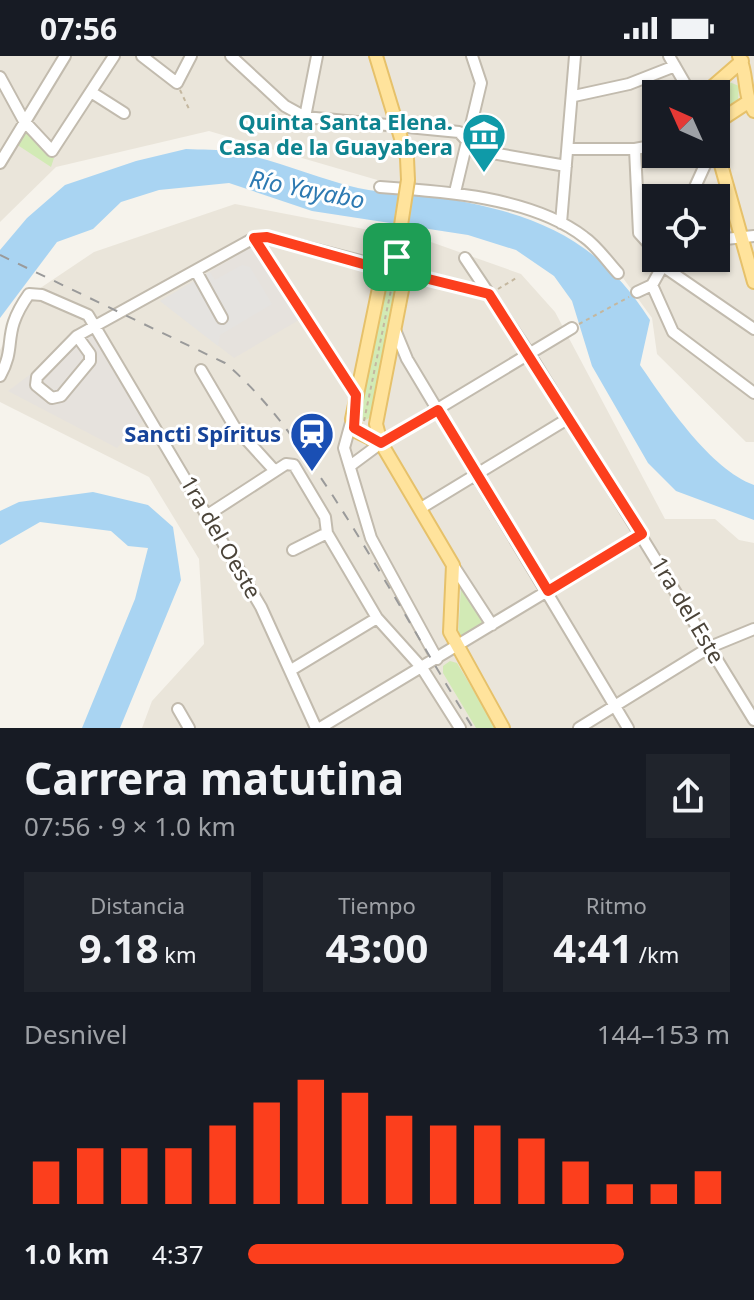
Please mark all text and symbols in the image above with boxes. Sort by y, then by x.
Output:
text: 07:56 [40,8,117,49]
north arrow [642,80,730,168]
map controls [642,80,730,272]
place label: Quinta Santa Elena. Casa de la Guayabera [219,106,453,161]
museum icon: Quinta Santa Elena. Casa de la Guayabera [460,111,508,174]
water label: Río Yayabo [247,161,368,216]
button: locate [642,184,730,272]
pin [363,223,431,291]
icon: arrive [375,235,419,279]
station icon: Sancti Spíritus [288,410,336,473]
place label: Sancti Spíritus [124,418,281,448]
street label: 1ra del Oeste [175,470,269,603]
street label: 1ra del Este [645,550,733,669]
text: Carrera matutina [24,748,404,808]
button: share [646,754,730,838]
text: 07:56 · 9 × 1.0 km [24,808,236,844]
text: Distancia [90,890,185,920]
text: Tiempo [338,890,416,920]
text: Ritmo [586,890,647,920]
text: 9.18 [79,920,159,975]
text: 43:00 [326,920,428,975]
text: 4:41 [553,920,633,975]
text: km [159,939,197,969]
text: /km [633,939,679,969]
text: Desnivel [24,1016,127,1052]
text: 144–153 m [597,1016,730,1052]
text: 1.0 km [24,1236,109,1272]
text: 4:37 [152,1236,204,1272]

